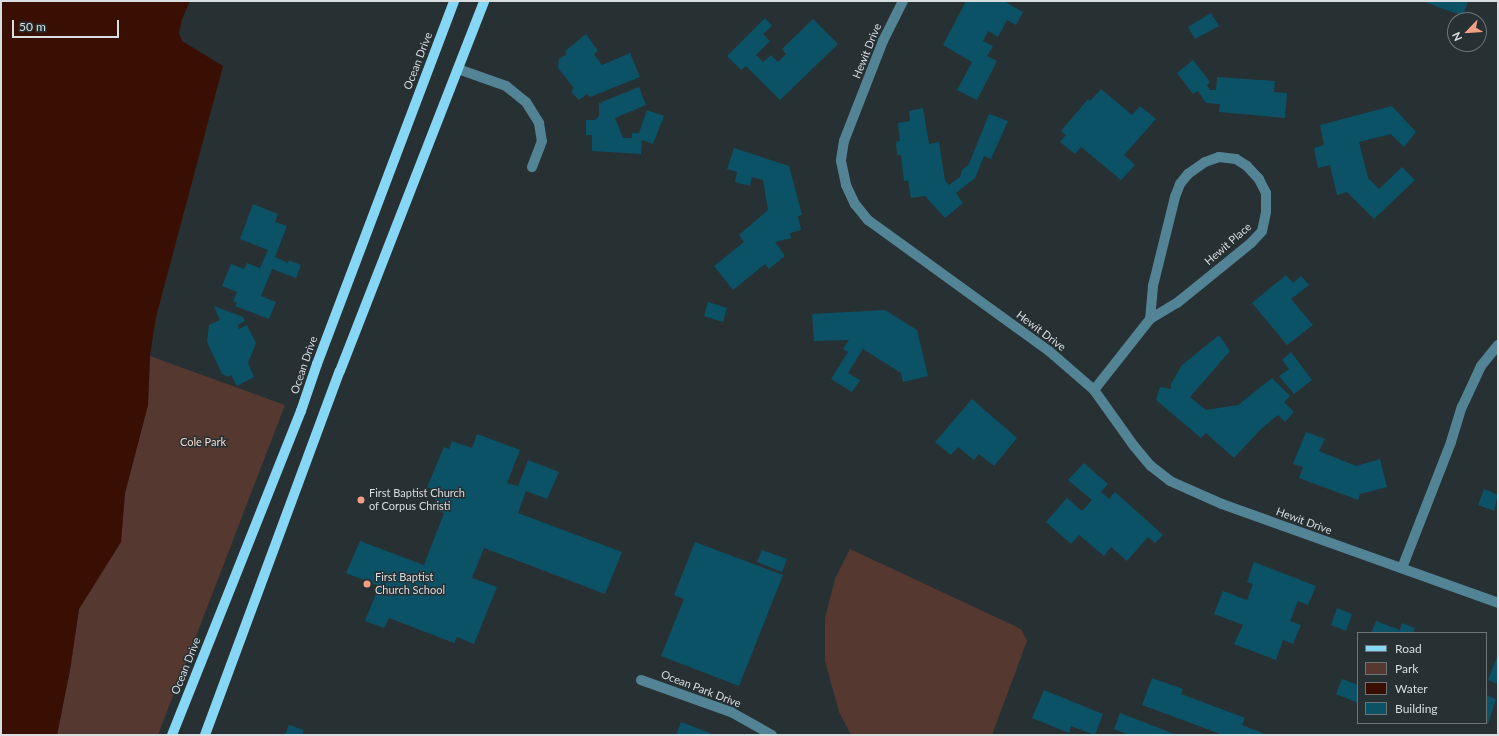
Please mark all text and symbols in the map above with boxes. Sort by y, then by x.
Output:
scale bar [14,12,121,38]
north arrow [1447,12,1487,52]
text: 50 m [19,19,46,34]
street label: Hewit Drive [850,22,884,80]
street label: Ocean Drive [401,30,435,92]
text: N [1449,30,1464,43]
street label: Hewit Place [1202,220,1254,268]
street label: Hewit Drive [1014,308,1068,354]
street label: Ocean Drive [288,334,320,396]
park label: Cole Park [180,435,226,449]
place label: First Baptist Church of Corpus Christi [369,487,465,513]
marker: First Baptist Church of Corpus Christi [356,495,366,505]
street label: Hewit Drive [1274,505,1334,537]
place label: First Baptist Church School [375,571,445,597]
marker: First Baptist Church School [362,579,372,589]
legend [1357,632,1487,724]
street label: Ocean Drive [169,636,203,696]
text: Road [1395,641,1422,656]
text: Park [1395,661,1418,676]
street label: Ocean Park Drive [659,668,743,710]
text: Water [1395,681,1428,696]
text: Building [1395,701,1438,716]

